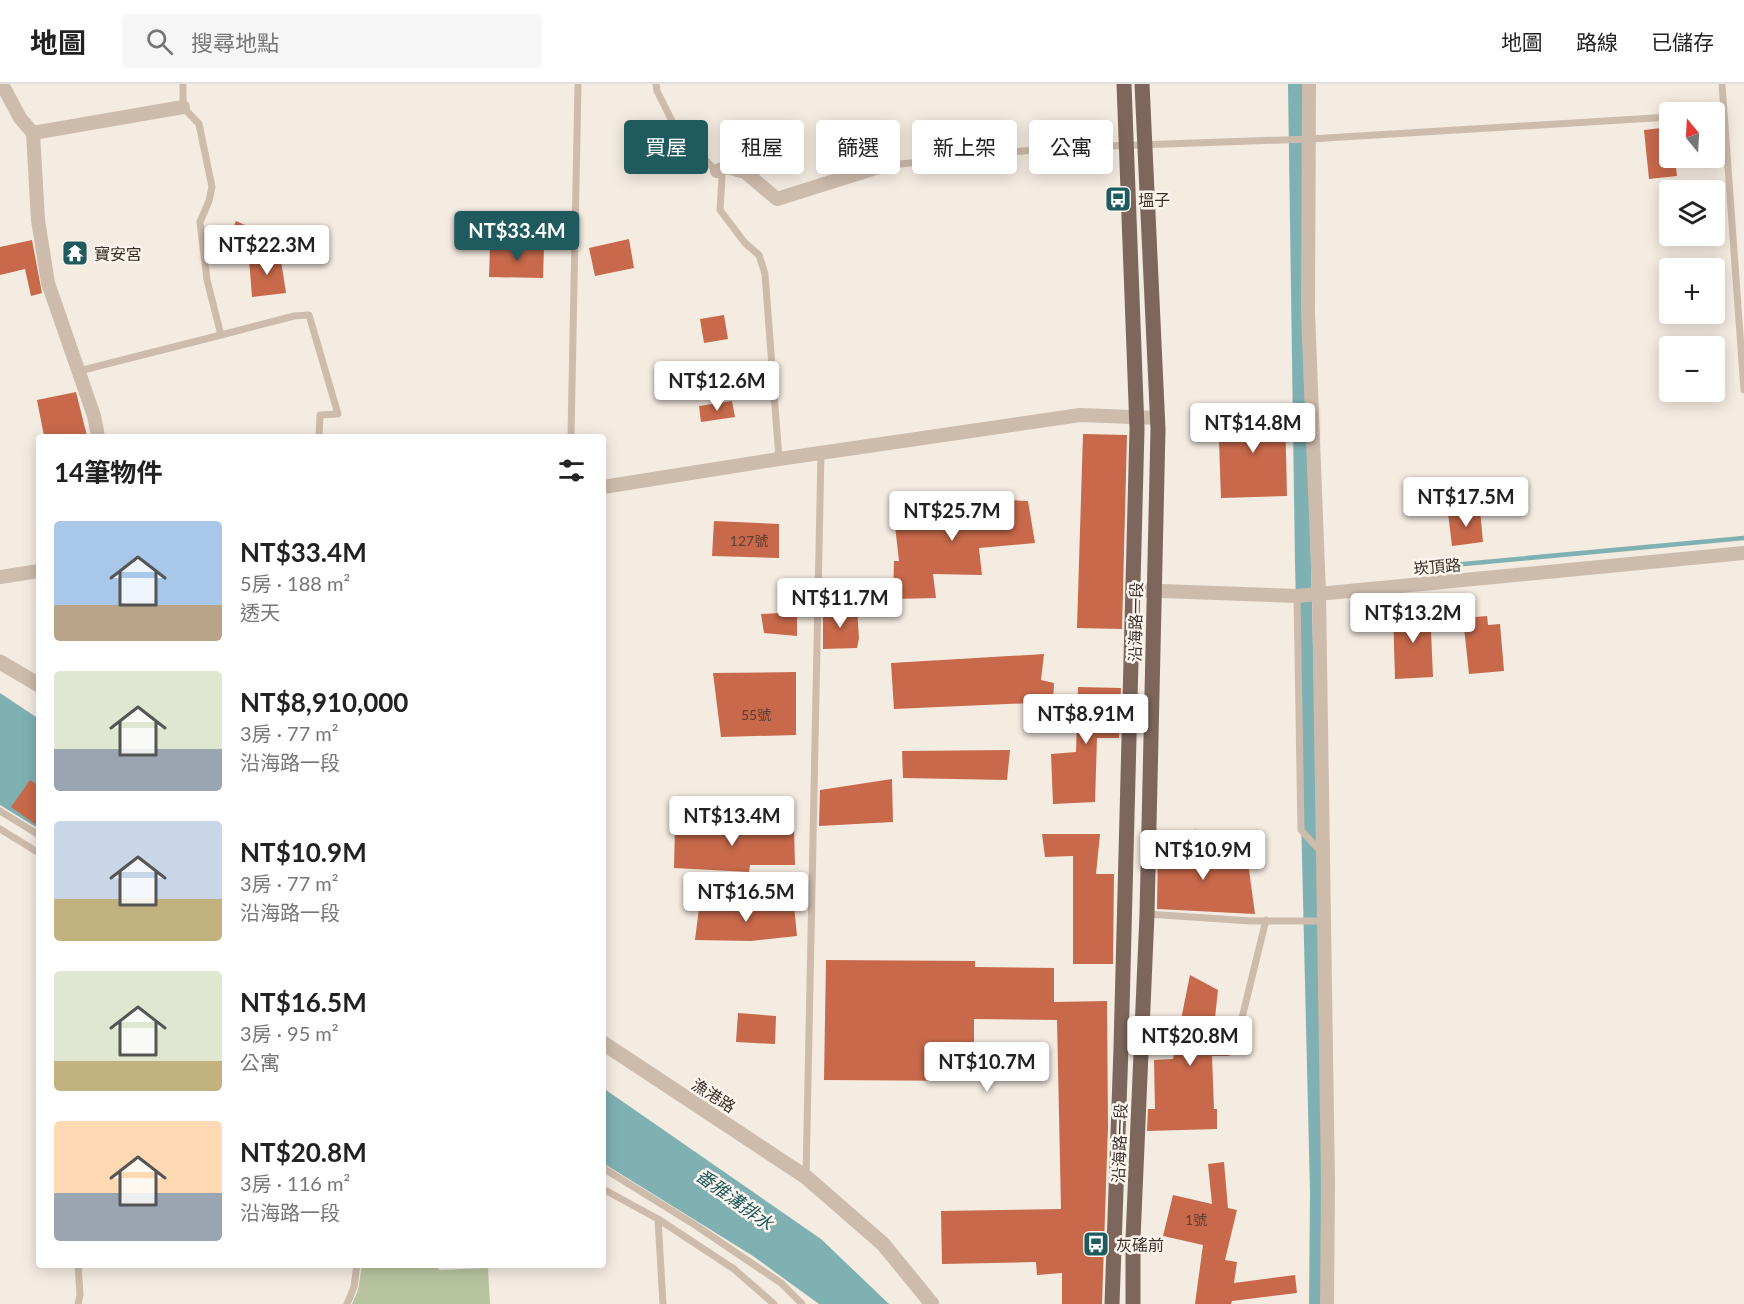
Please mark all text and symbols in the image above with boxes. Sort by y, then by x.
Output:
search box [122,14,542,68]
text: 地圖 [30,25,86,59]
icon: search [143,25,176,58]
text: 搜尋地點 [191,29,279,56]
text: 地圖 [1501,29,1543,54]
text: 路線 [1576,29,1618,54]
text: 已儲存 [1651,29,1714,54]
north arrow [1659,102,1725,168]
map controls [1659,102,1725,402]
chip: 買屋 [624,120,708,174]
chip: 租屋 [720,120,804,174]
chip: 篩選 [816,120,900,174]
chip: 新上架 [912,120,1017,174]
chip: 公寓 [1029,120,1113,174]
button: layers [1659,180,1725,246]
bus stop icon: 塭子 [1103,184,1133,214]
place label: 塭子 [1138,190,1170,209]
pin: NT$33.4M [455,211,579,262]
text: NT$33.4M [468,218,566,242]
pin: NT$22.3M [205,225,329,276]
text: NT$22.3M [218,232,316,256]
temple icon: 寶安宮 [60,238,90,268]
place label: 寶安宮 [94,244,142,263]
button: + [1659,258,1725,324]
button: − [1659,336,1725,402]
pin: NT$12.6M [655,361,779,412]
text: NT$12.6M [668,368,766,392]
pin: NT$14.8M [1191,403,1315,454]
text: NT$14.8M [1204,410,1302,434]
icon: filters [555,454,588,487]
text: 14筆物件 [54,456,162,488]
pin: NT$17.5M [1404,477,1528,528]
text: NT$17.5M [1417,484,1515,508]
pin: NT$25.7M [890,491,1014,542]
text: NT$25.7M [903,498,1001,522]
house number: 127號 [730,532,768,549]
text: NT$33.4M [240,536,367,568]
icon: home [102,545,174,617]
street label: 崁頂路 [1412,554,1462,578]
text: 5房 · 188 m² [240,571,350,595]
pin: NT$11.7M [778,578,902,629]
street label: 沿海路一段 [1125,582,1145,662]
text: NT$11.7M [791,585,889,609]
pin: NT$13.2M [1351,593,1475,644]
text: 透天 [240,600,280,624]
text: NT$13.2M [1364,600,1462,624]
text: NT$8,910,000 [240,686,408,718]
pin: NT$8.91M [1024,694,1148,745]
icon: home [102,695,174,767]
text: NT$8.91M [1037,701,1135,725]
house number: 55號 [741,706,771,723]
text: 3房 · 77 m² [240,721,339,745]
text: 沿海路一段 [240,750,340,774]
pin: NT$13.4M [670,796,794,847]
text: NT$13.4M [683,803,781,827]
pin: NT$10.9M [1141,830,1265,881]
text: NT$10.9M [240,836,367,868]
text: NT$10.9M [1154,837,1252,861]
icon: home [102,845,174,917]
text: 3房 · 77 m² [240,871,339,895]
pin: NT$16.5M [684,872,808,923]
text: NT$16.5M [697,879,795,903]
text: 沿海路一段 [240,900,340,924]
text: NT$16.5M [240,986,367,1018]
icon: home [102,995,174,1067]
pin: NT$20.8M [1128,1016,1252,1067]
text: 3房 · 95 m² [240,1021,339,1045]
text: NT$20.8M [1141,1023,1239,1047]
pin: NT$10.7M [925,1042,1049,1093]
text: NT$10.7M [938,1049,1036,1073]
text: 公寓 [240,1050,280,1074]
street label: 漁港路 [689,1074,739,1116]
street label: 沿海路一段 [1108,1103,1130,1183]
text: NT$20.8M [240,1136,367,1168]
icon: home [102,1145,174,1217]
water label: 番雅溝排水 [692,1164,779,1235]
text: 3房 · 116 m² [240,1171,350,1195]
text: 沿海路一段 [240,1200,340,1224]
house number: 1號 [1185,1211,1207,1228]
bus stop icon: 灰磘前 [1081,1229,1111,1259]
place label: 灰磘前 [1116,1235,1164,1254]

